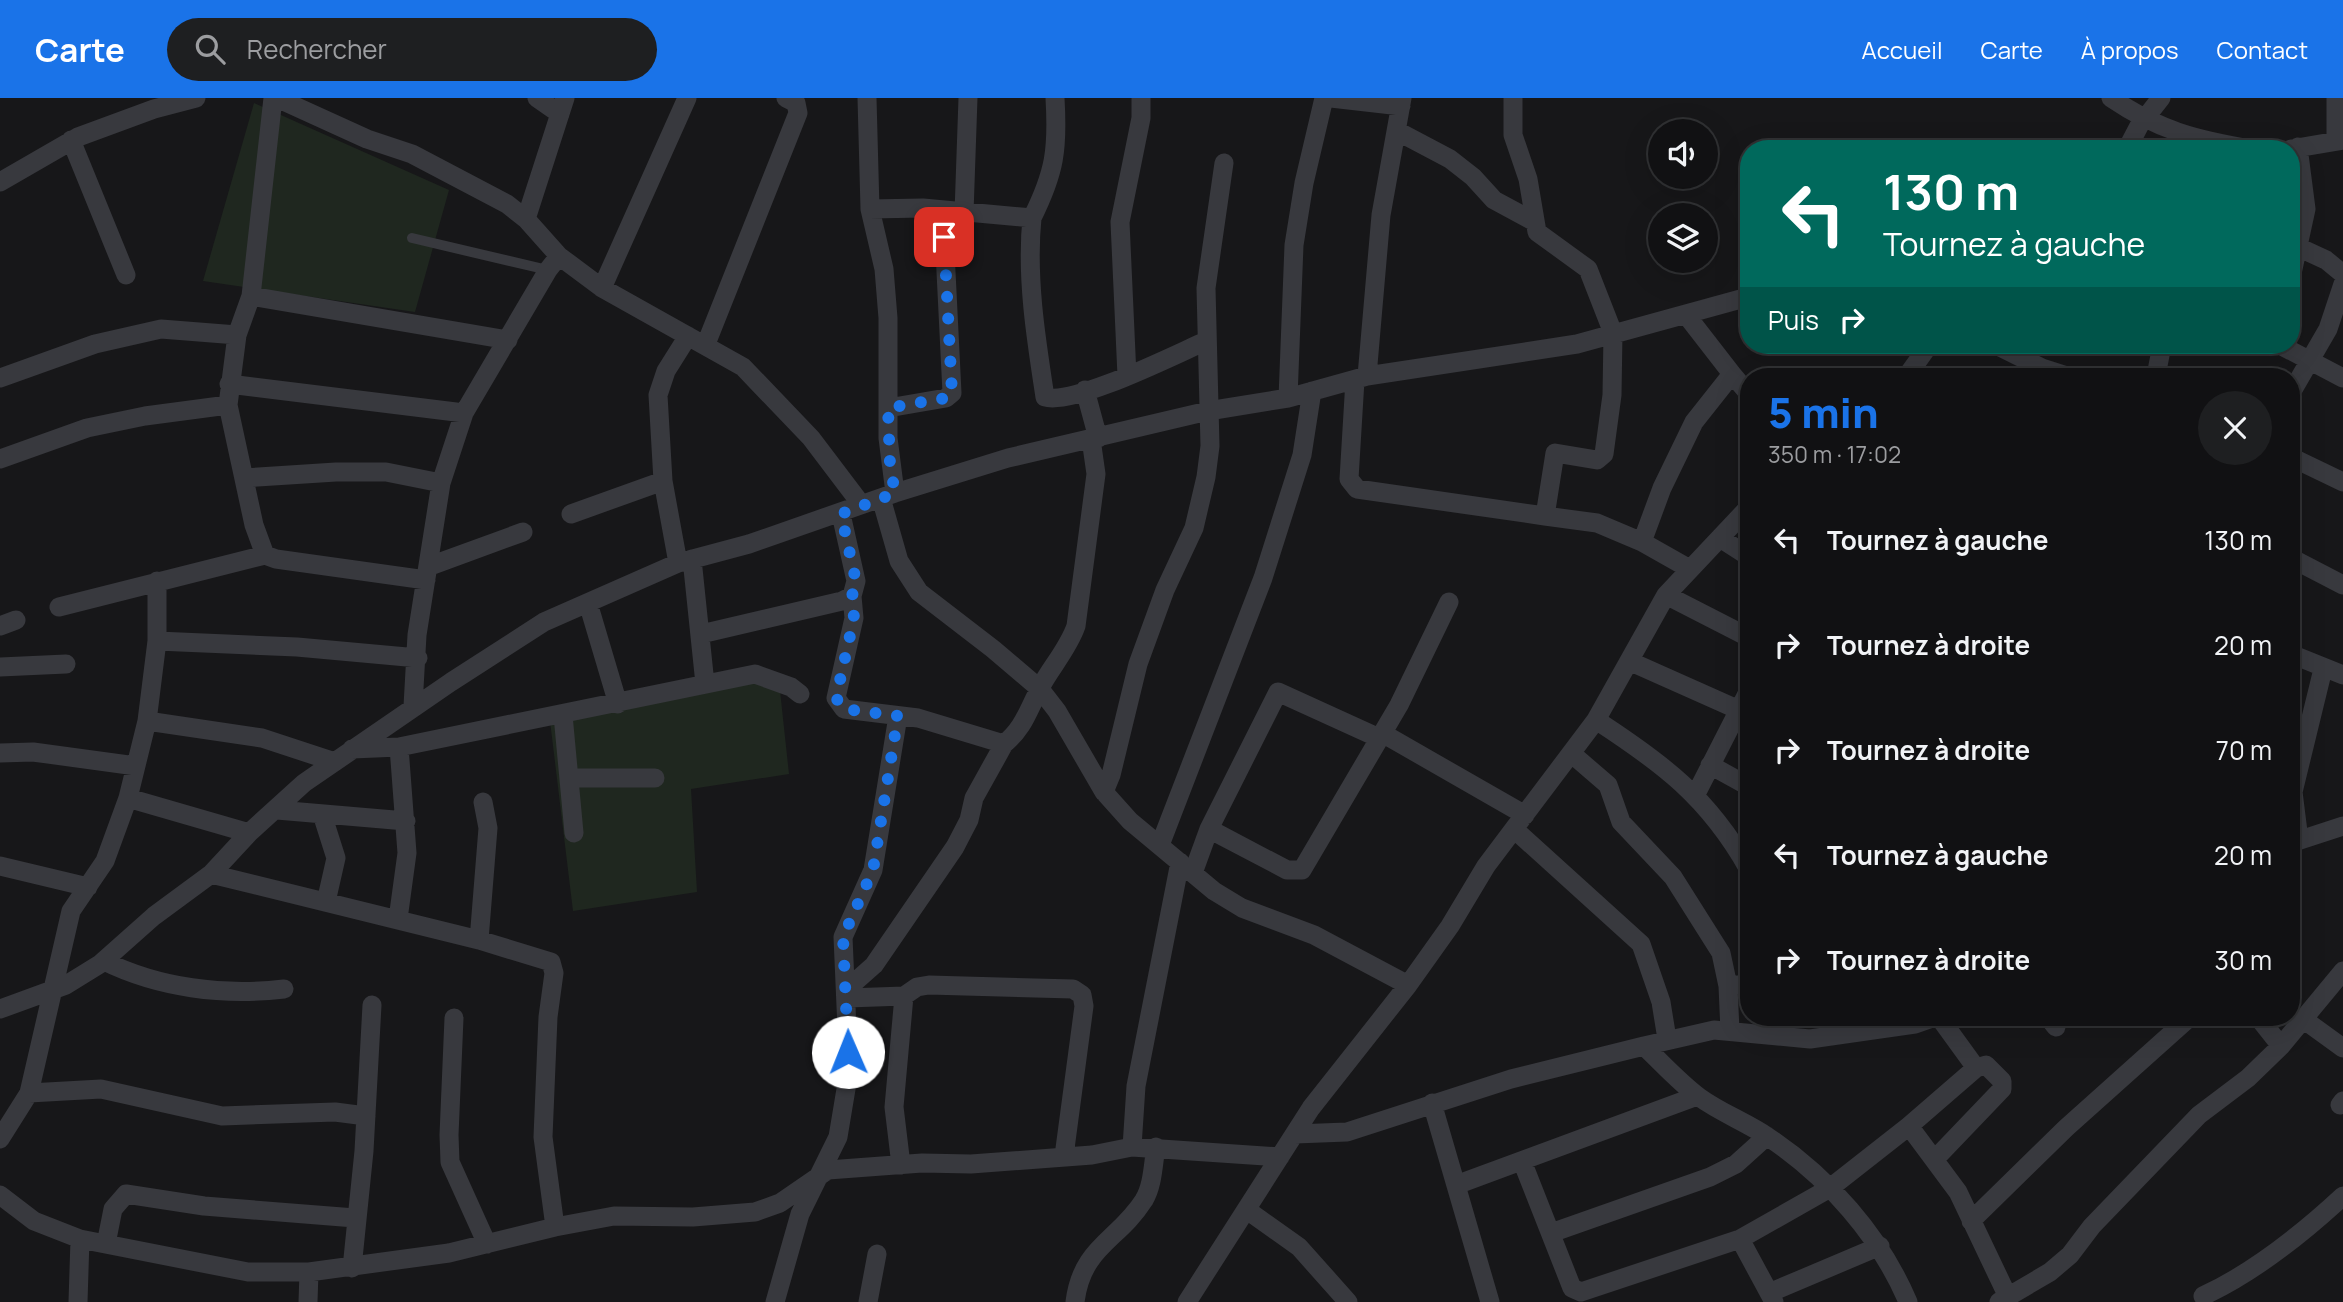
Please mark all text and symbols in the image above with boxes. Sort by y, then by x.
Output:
search box [167,18,657,81]
text: Carte [35,27,125,72]
icon: search [191,30,229,68]
text: Rechercher [247,31,387,67]
text: Accueil [1862,33,1942,66]
text: Carte [1980,33,2043,66]
text: À propos [2081,33,2179,66]
text: Contact [2217,33,2308,66]
map controls [1648,119,1718,273]
button: sound [1648,119,1718,189]
text: 130 m [1883,158,2019,225]
icon: left [1768,168,1859,259]
button: layers [1648,203,1718,273]
pin [914,207,974,267]
icon: arrive [925,218,963,256]
text: Tournez à gauche [1883,222,2145,266]
icon: right [1833,301,1871,339]
text: Puis [1768,302,1819,338]
text: 5 min [1768,383,1879,441]
button: close [2198,391,2272,465]
text: 350 m · 17:02 [1768,438,1901,470]
icon: left [1768,521,1806,559]
text: Tournez à gauche [1827,522,2048,558]
text: 130 m [2204,522,2272,558]
icon: right [1768,626,1806,664]
text: Tournez à droite [1827,627,2030,663]
text: 20 m [2214,627,2272,663]
icon: right [1768,731,1806,769]
text: Tournez à droite [1827,732,2030,768]
text: 70 m [2216,732,2272,768]
icon: left [1768,836,1806,874]
text: Tournez à gauche [1827,837,2048,873]
text: 20 m [2214,837,2272,873]
icon: right [1768,941,1806,979]
text: Tournez à droite [1827,942,2030,978]
text: 30 m [2215,942,2272,978]
position arrow [811,1015,885,1089]

